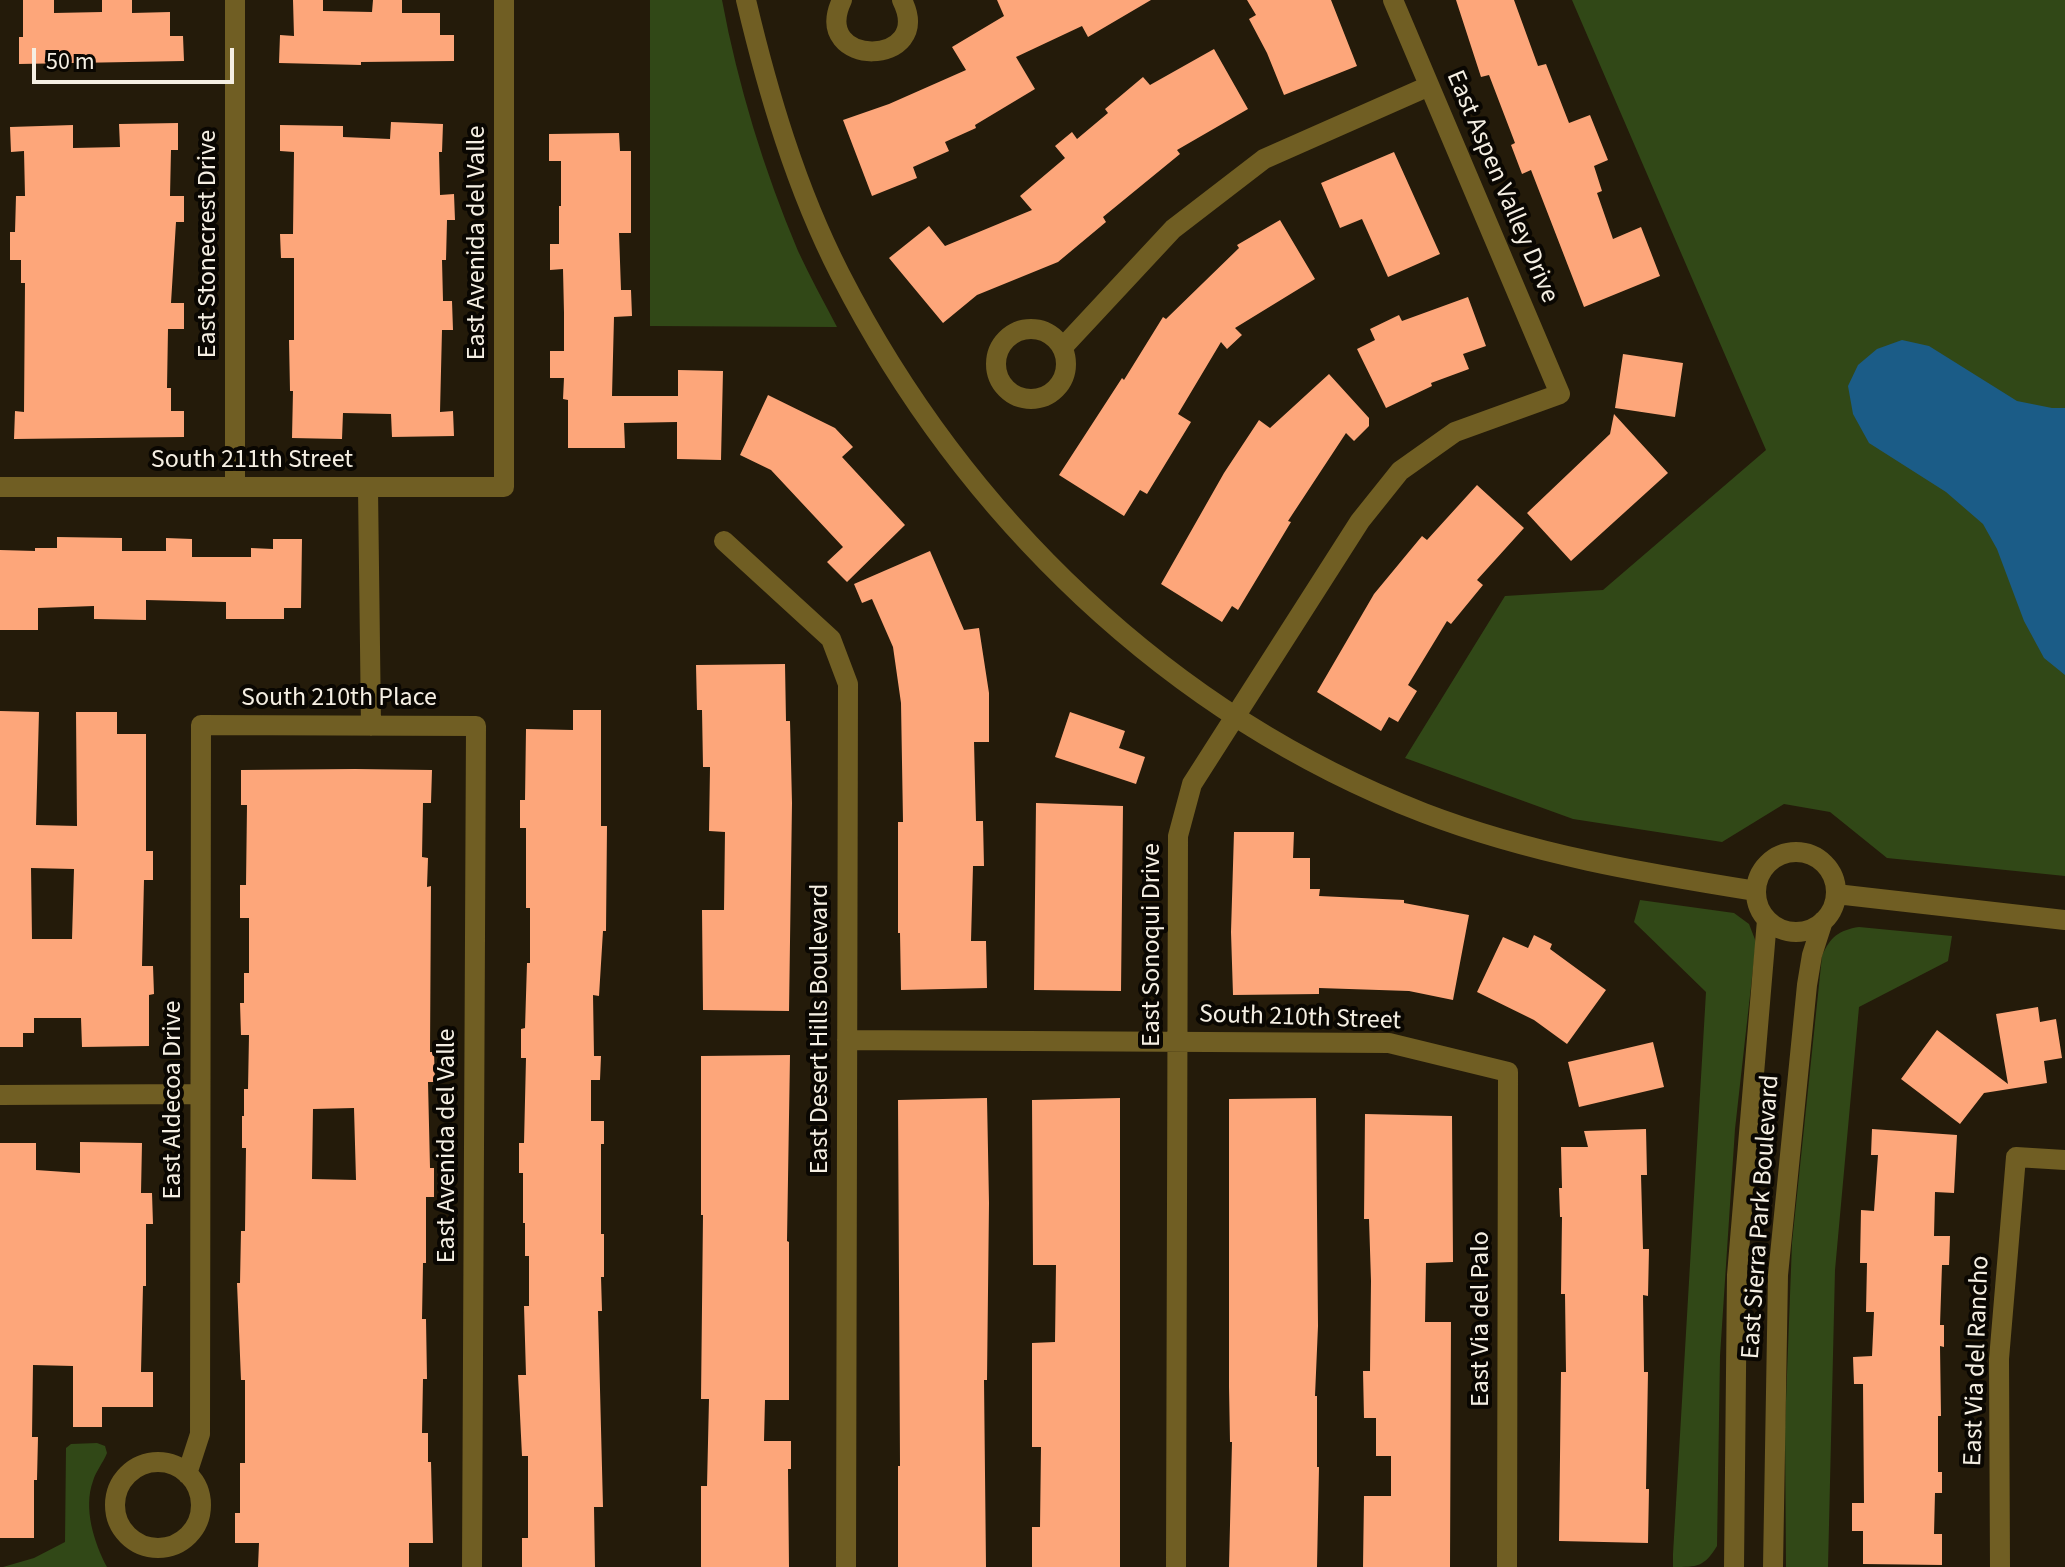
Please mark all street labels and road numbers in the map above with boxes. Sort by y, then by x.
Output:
street label: East Aspen Valley Drive [1438,66,1564,308]
street label: East Avenida del Valle [462,126,494,360]
street label: East Stonecrest Drive [193,130,225,358]
street label: South 211th Street [151,445,353,477]
street label: South 210th Place [241,683,437,715]
street label: East Sonoqui Drive [1137,843,1169,1047]
street label: East Desert Hills Boulevard [805,884,837,1174]
street label: South 210th Street [1198,1000,1402,1038]
street label: East Aldecoa Drive [158,1001,190,1199]
street label: East Avenida del Valle [432,1029,464,1263]
street label: East Sierra Park Boulevard [1736,1074,1788,1360]
street label: East Via del Palo [1466,1231,1498,1407]
street label: East Via del Rancho [1959,1255,1997,1467]

